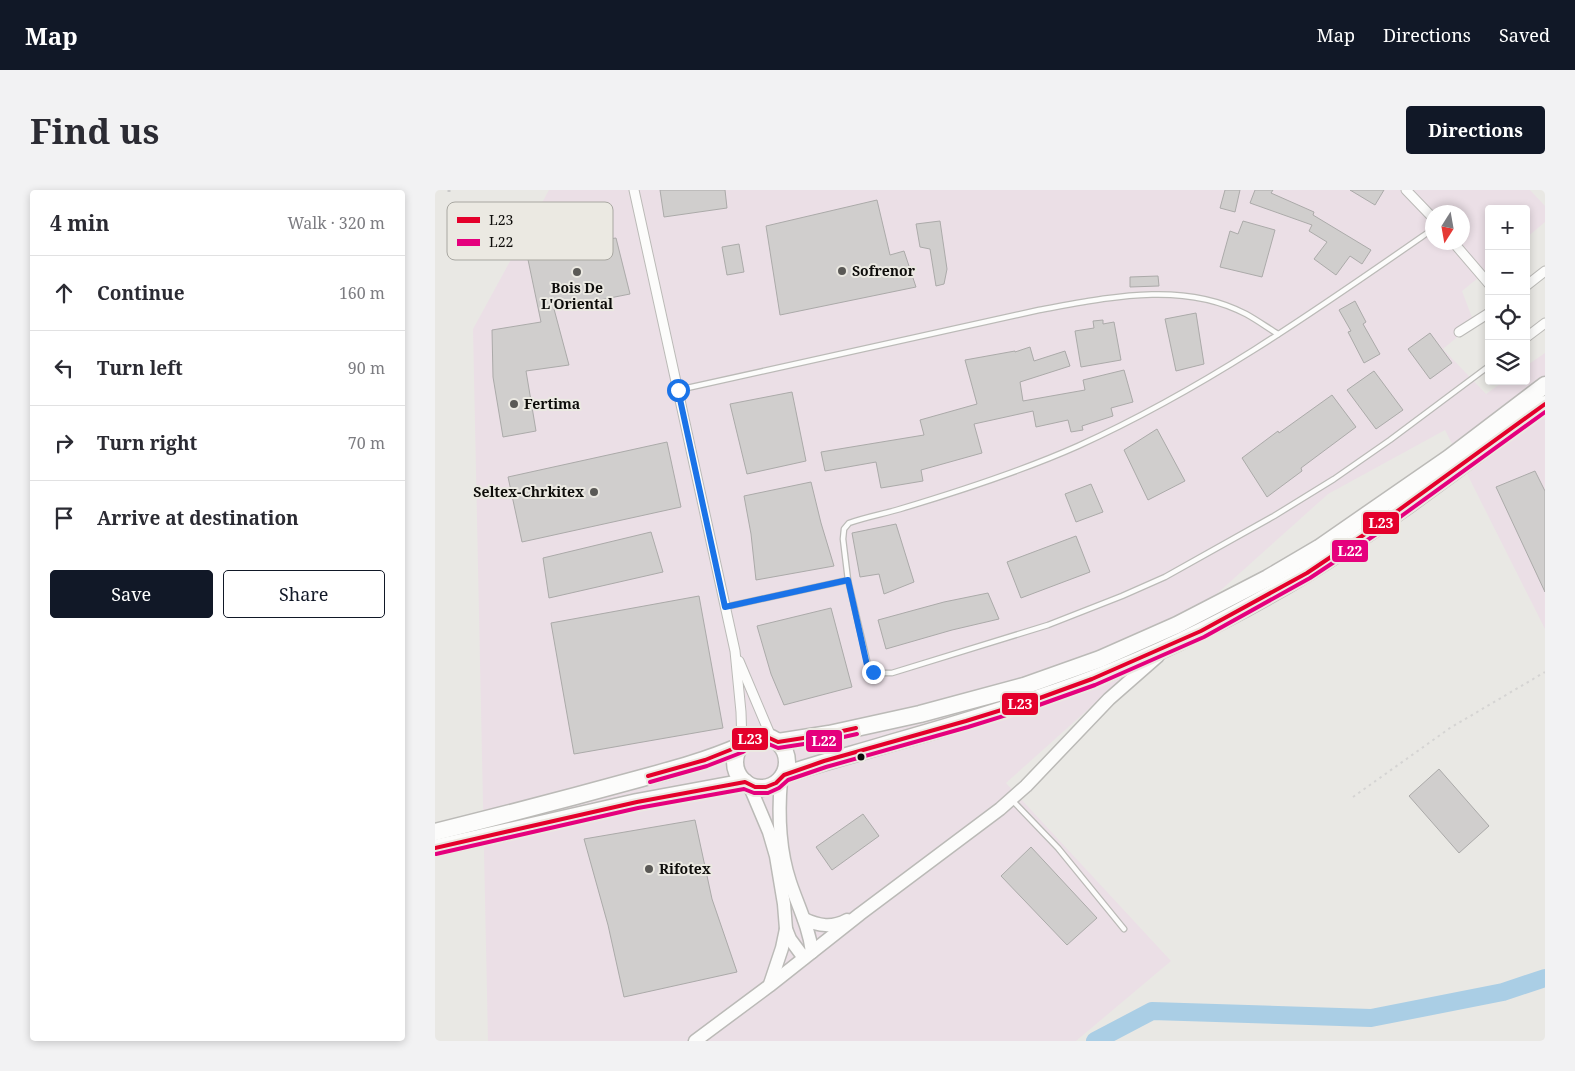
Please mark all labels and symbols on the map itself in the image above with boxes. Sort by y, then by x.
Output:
legend [447,202,613,260]
north arrow [1425,205,1470,250]
text: L23 [489,210,514,229]
text: L22 [489,232,513,251]
place label: Sofrenor [852,261,916,280]
marker: Sofrenor [836,265,848,277]
marker: Bois De L'Oriental [571,266,583,278]
place label: Bois De L'Oriental [541,278,613,313]
route start [667,379,690,402]
place label: Fertima [524,394,580,413]
marker: Fertima [508,398,520,410]
place label: Seltex-Chrkitex [473,482,584,501]
marker: Seltex-Chrkitex [588,486,600,498]
line badge: L23 [1362,511,1400,535]
text: L23 [1369,513,1394,532]
line badge: L22 [1331,539,1369,563]
text: L22 [1338,541,1363,560]
route end [862,661,885,684]
line badge: L23 [1001,692,1039,716]
text: L23 [1008,694,1033,713]
line badge: L23 [731,727,769,751]
text: L23 [738,729,763,748]
line badge: L22 [805,729,843,753]
text: L22 [812,731,837,750]
unlabelled marker [856,752,866,762]
place label: Rifotex [659,859,711,878]
marker: Rifotex [643,863,655,875]

